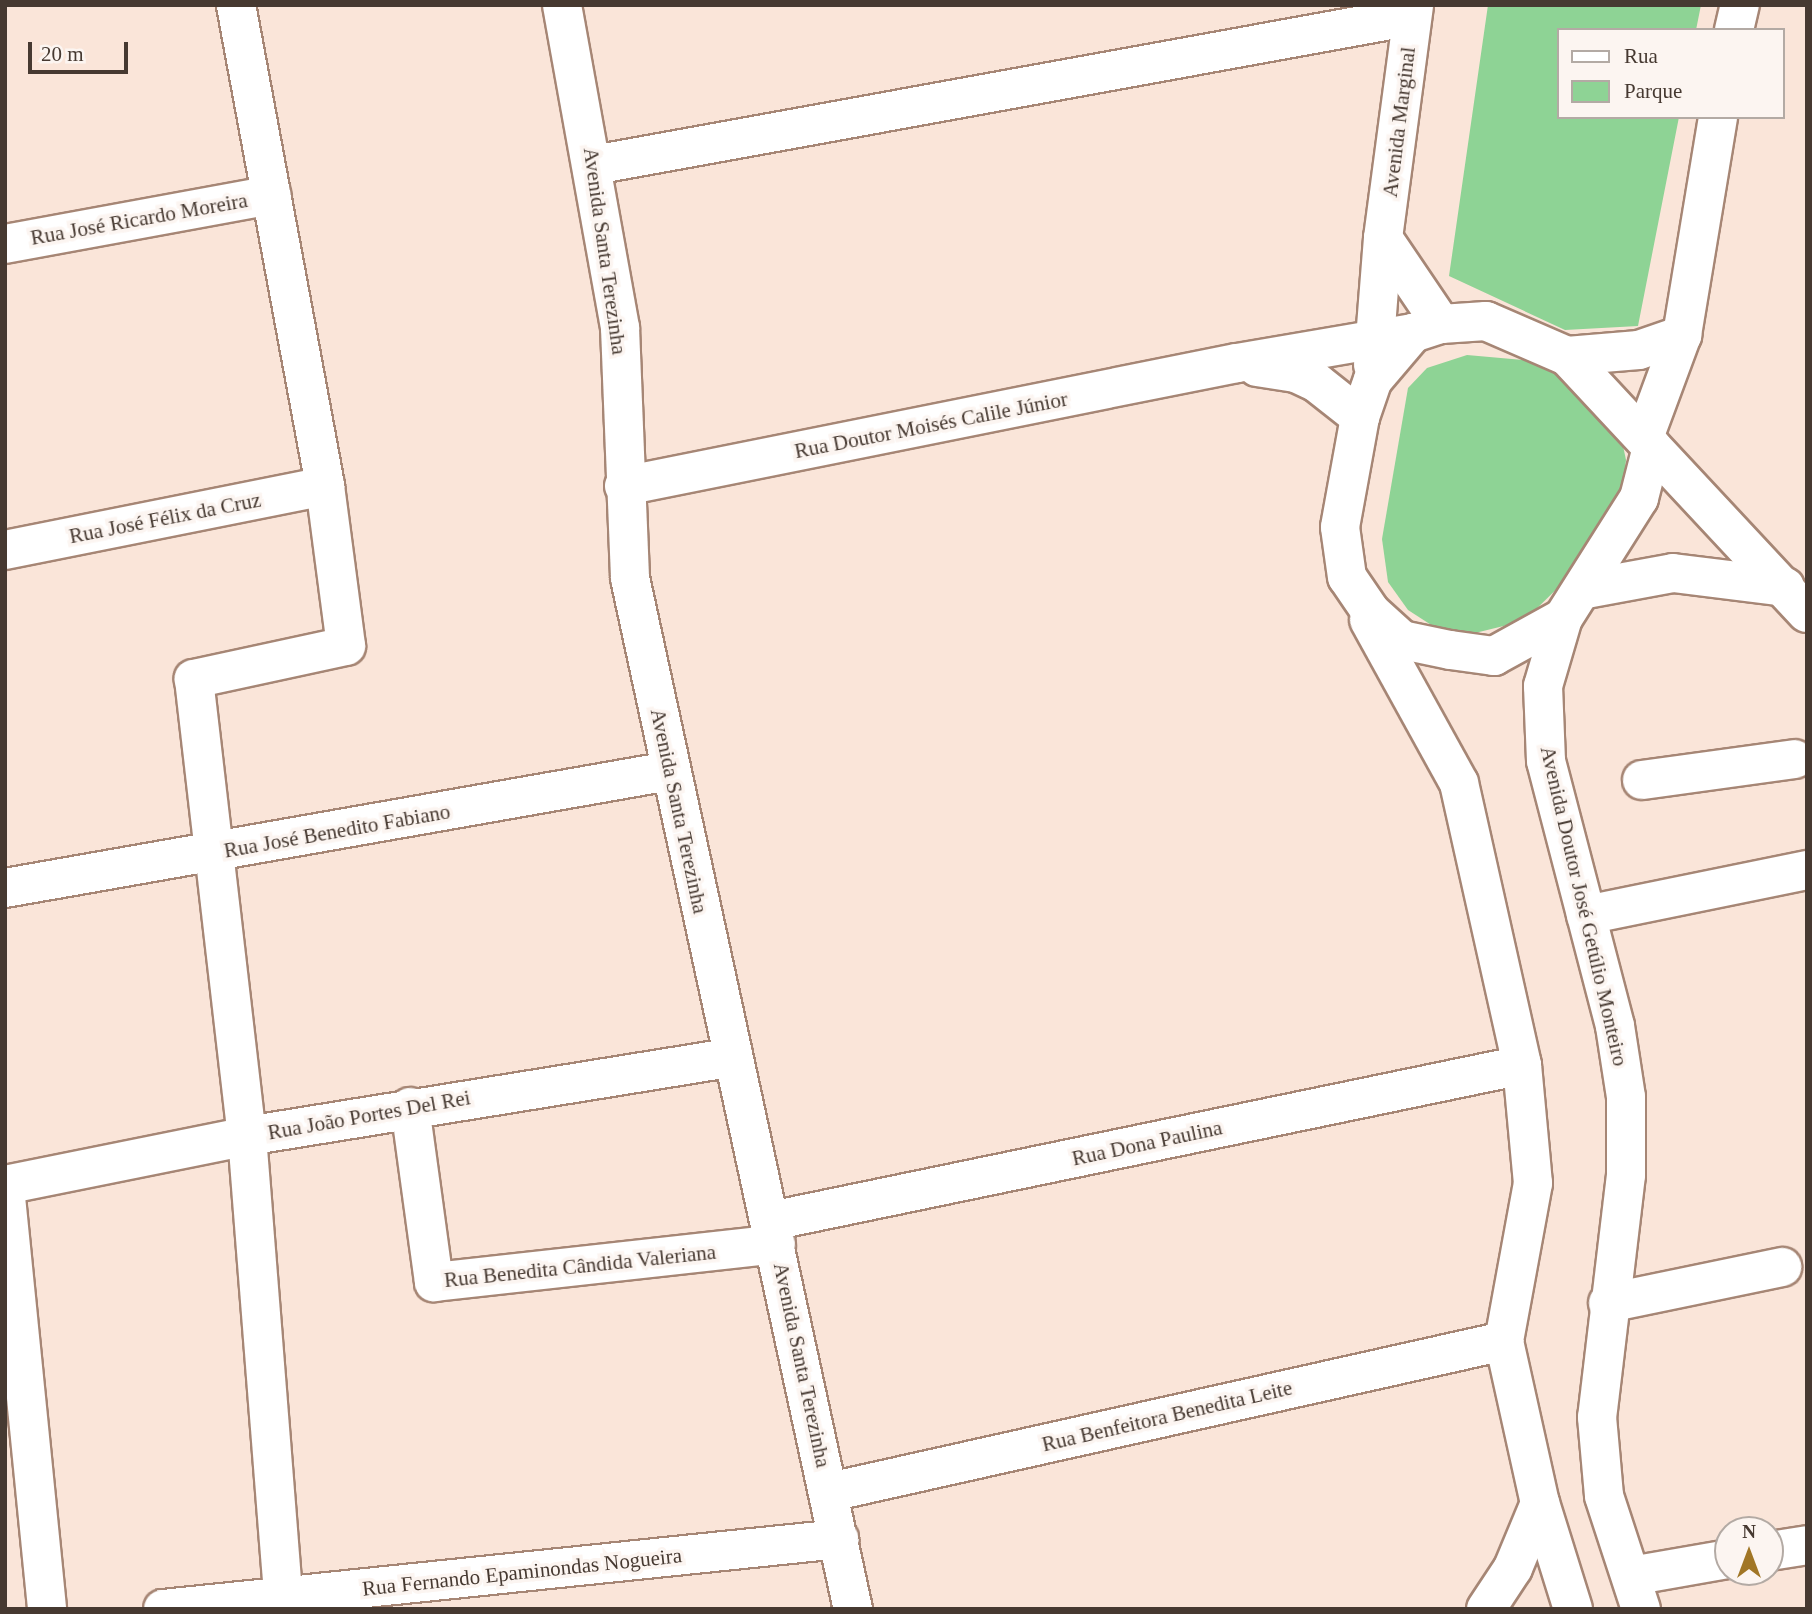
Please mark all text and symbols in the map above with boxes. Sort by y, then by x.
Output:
scale bar [32,28,131,72]
legend [1556,28,1784,119]
text: 20 m [41,42,84,66]
text: Rua [1624,44,1658,68]
street label: Avenida Marginal [1377,45,1421,199]
text: Parque [1624,79,1682,103]
street label: Avenida Santa Terezinha [578,146,632,356]
street label: Rua José Ricardo Moreira [29,188,249,250]
street label: Rua Doutor Moisés Calile Júnior [792,386,1070,464]
street label: Rua José Félix da Cruz [67,487,263,549]
street label: Avenida Santa Terezinha [645,706,713,916]
street label: Avenida Doutor José Getúlio Monteiro [1535,744,1633,1068]
street label: Rua José Benedito Fabiano [222,799,452,863]
street label: Rua João Portes Del Rei [266,1085,472,1145]
street label: Rua Dona Paulina [1070,1115,1224,1171]
street label: Rua Benedita Cândida Valeriana [443,1239,717,1293]
street label: Avenida Santa Terezinha [768,1260,836,1470]
street label: Rua Benfeitora Benedita Leite [1039,1375,1295,1457]
north arrow [1714,1516,1784,1586]
text: N [1742,1521,1756,1542]
street label: Rua Fernando Epaminondas Nogueira [361,1543,683,1601]

